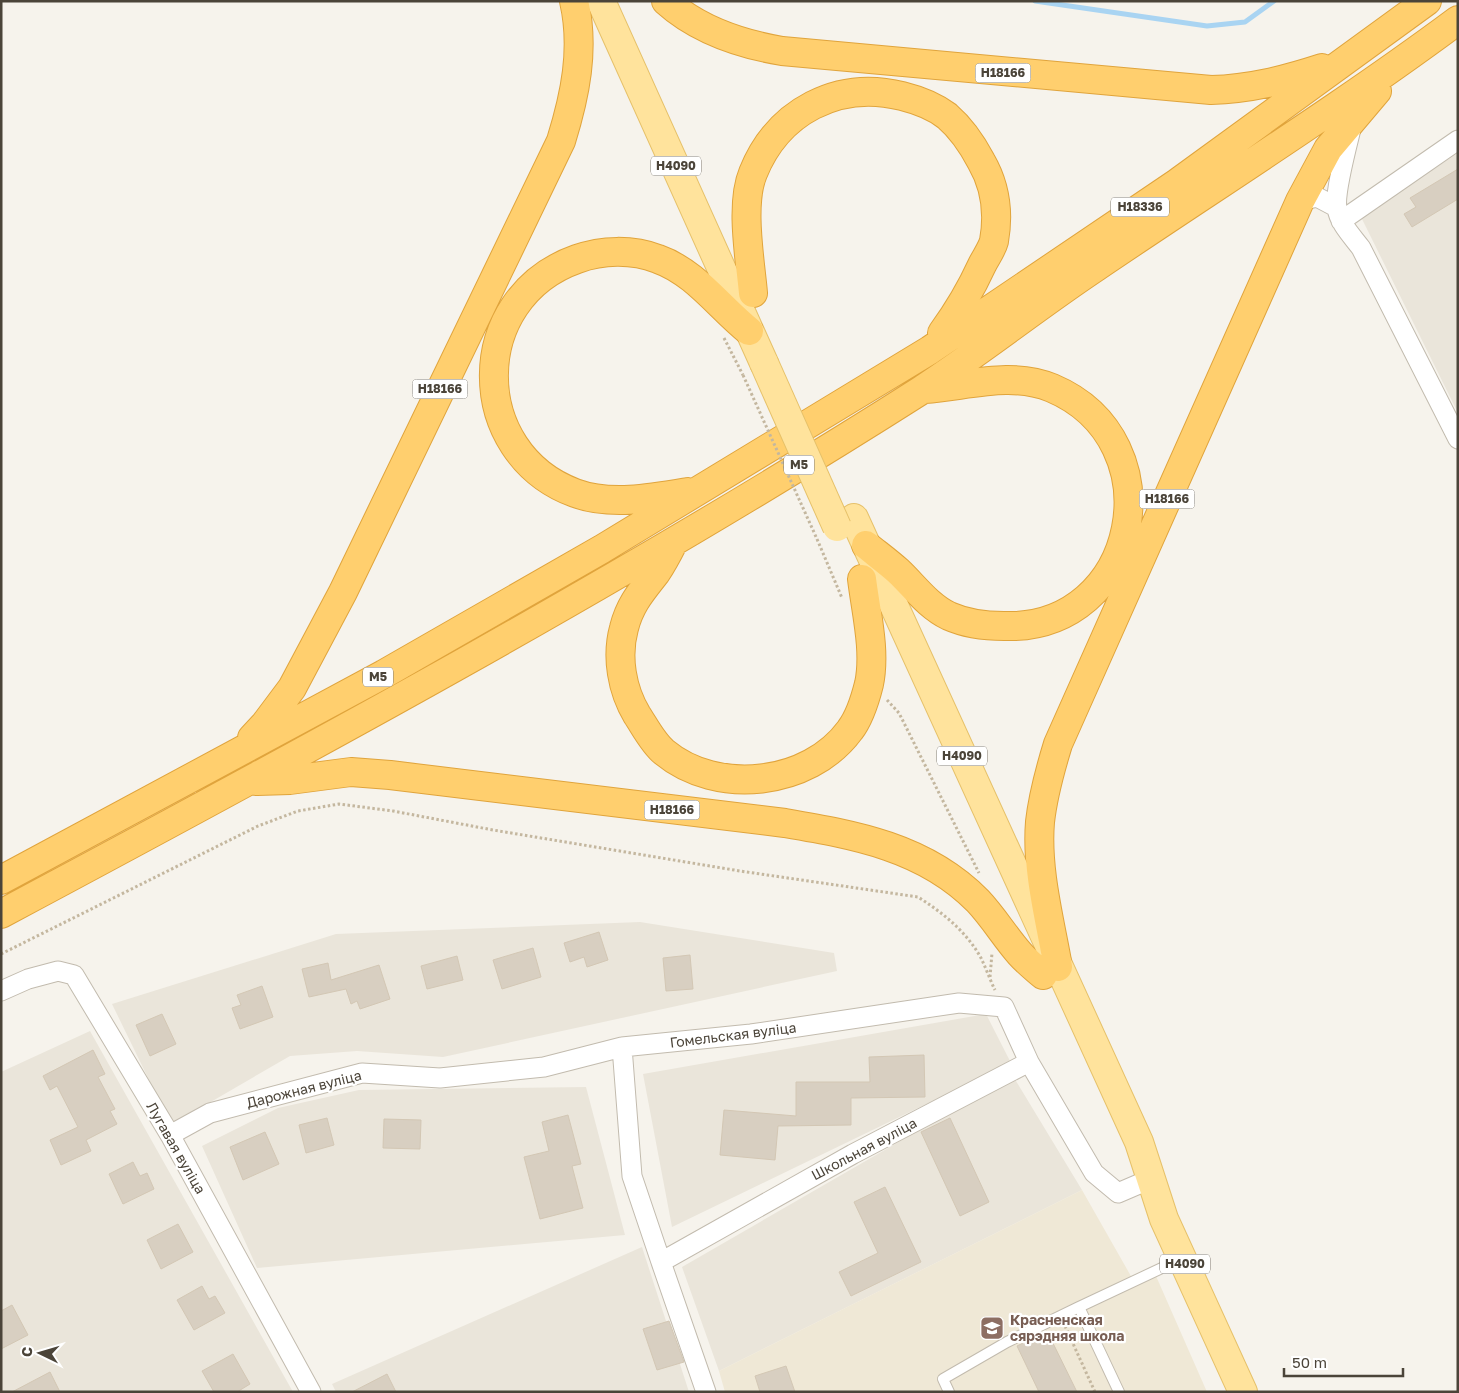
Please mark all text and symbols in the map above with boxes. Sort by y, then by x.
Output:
road number: Н18166 [976,64,1030,82]
road number: Н4090 [651,157,701,176]
road number: Н18336 [1111,198,1169,216]
road number: Н18166 [412,379,468,398]
road number: М5 [784,456,814,474]
road number: Н18166 [1140,489,1194,508]
road number: М5 [363,668,393,686]
road number: Н4090 [937,746,987,766]
road number: Н18166 [644,800,700,820]
street label: Гомельская вуліца [669,1018,797,1051]
street label: Дарожная вуліца [245,1066,363,1111]
street label: Лугавая вуліца [143,1099,210,1197]
street label: Школьная вуліца [808,1114,919,1184]
road number: Н4090 [1160,1254,1210,1274]
place label: Красненская сярэдняя школа [1010,1311,1124,1344]
school or university icon: Красненская сярэдняя школа [979,1315,1005,1341]
north arrow [15,1328,65,1378]
text: С [18,1346,35,1358]
scale bar [1284,1346,1403,1378]
text: 50 m [1292,1353,1327,1371]

